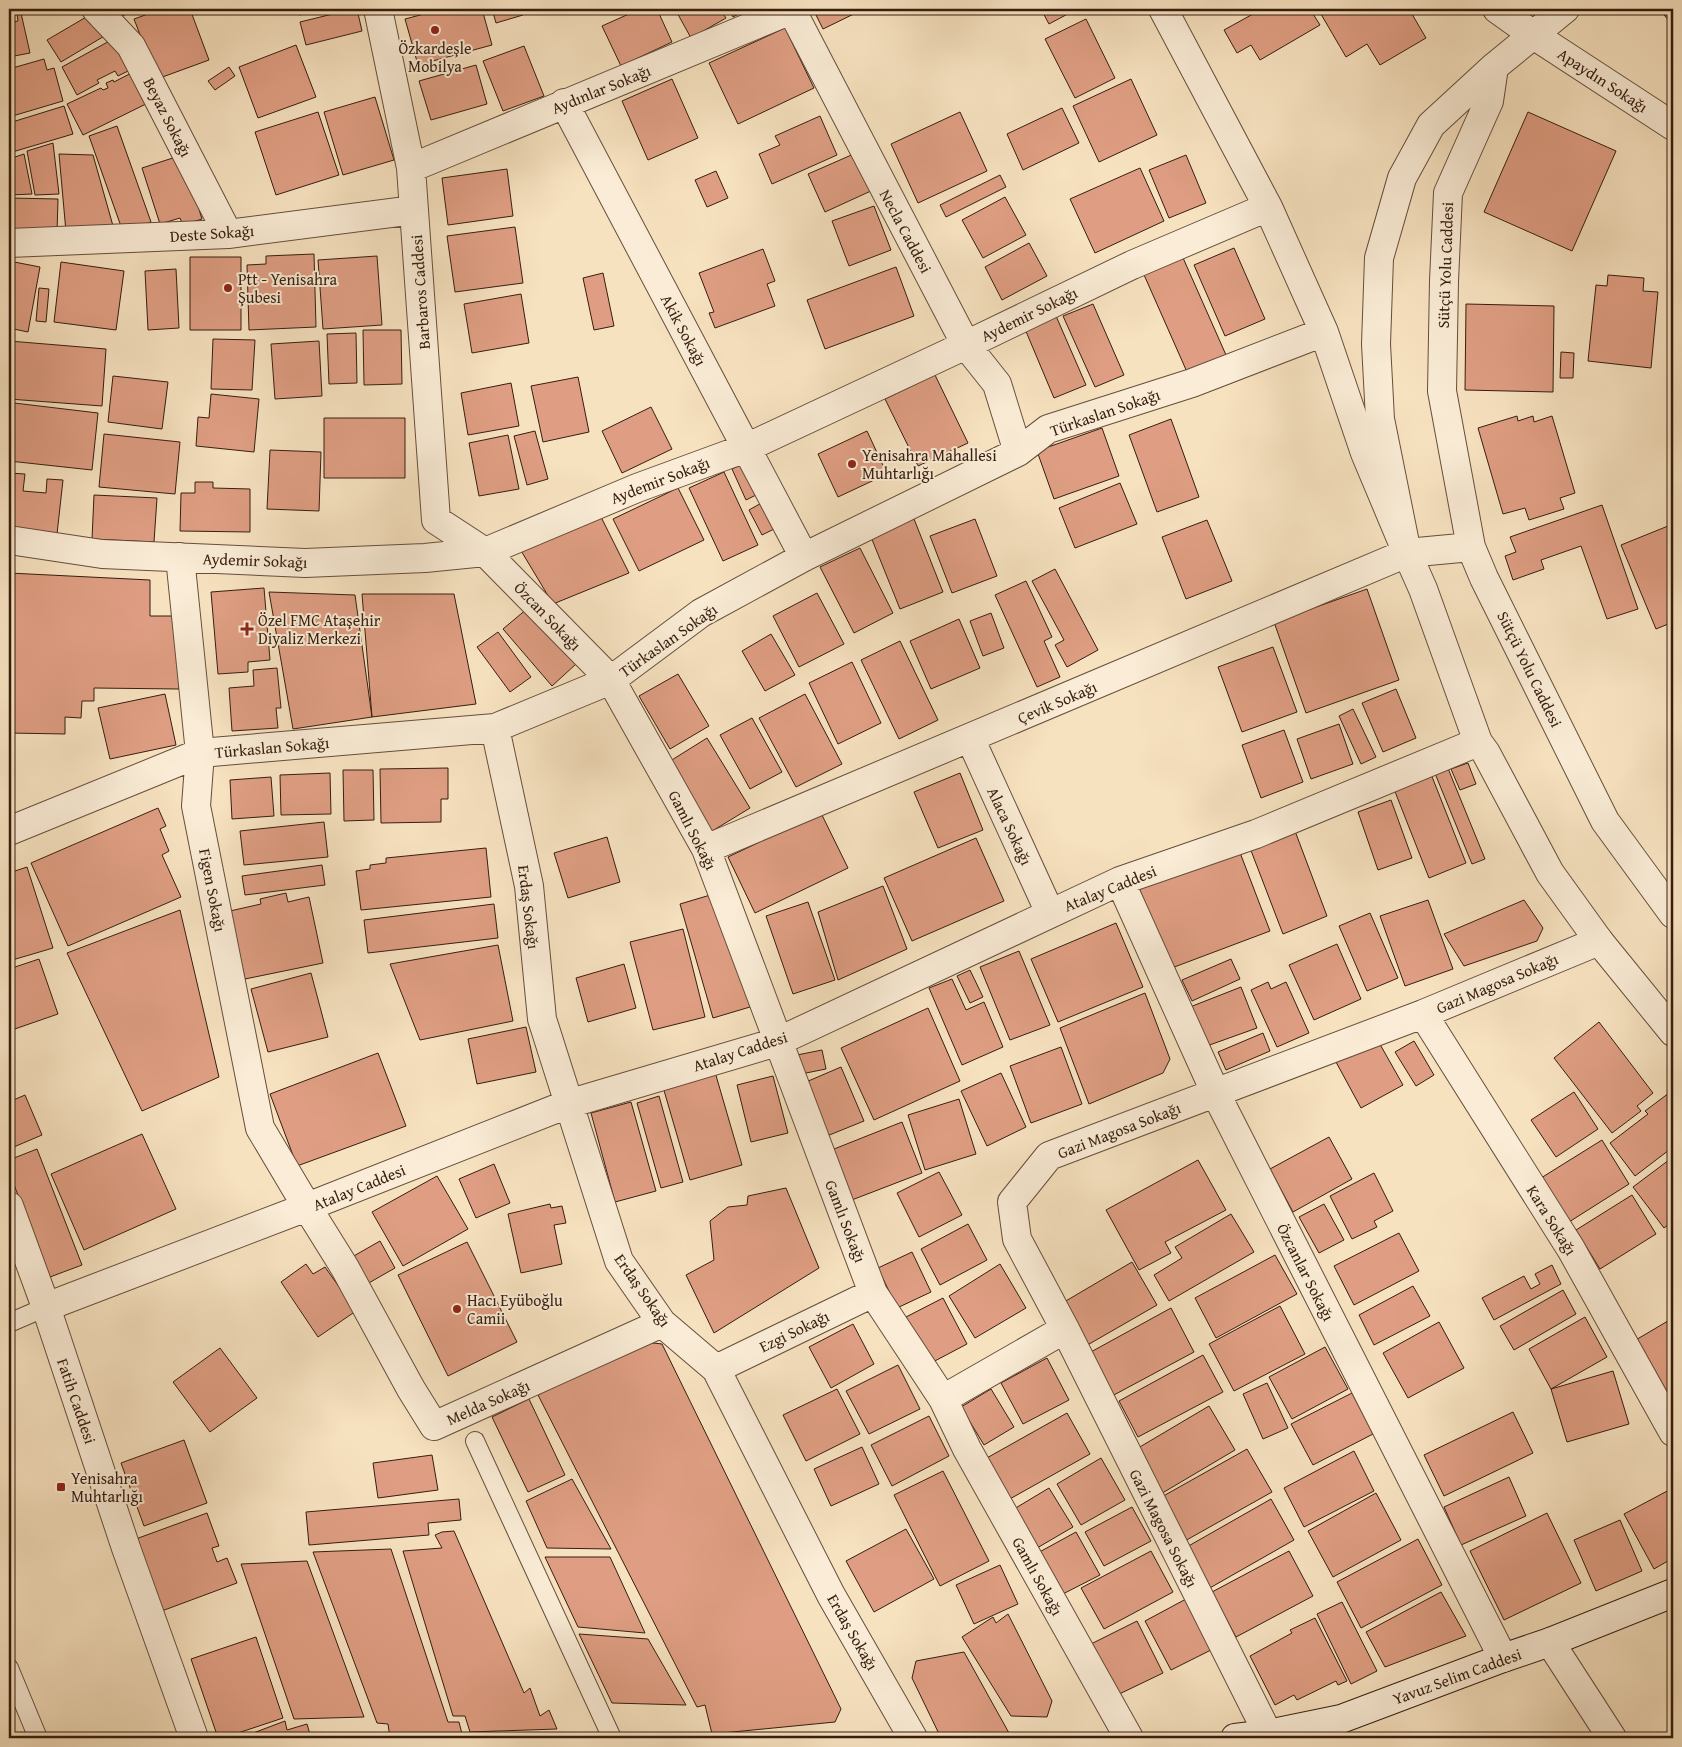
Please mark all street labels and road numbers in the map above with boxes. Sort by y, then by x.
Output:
street label: Apaydın Sokağı [1553,42,1653,119]
street label: Aydınlar Sokağı [548,58,655,120]
street label: Beyaz Sokağı [138,73,199,161]
street label: Necla Caddesi [874,185,938,278]
street label: Sütçü Yolu Caddesi [1431,201,1459,329]
street label: Deste Sokağı [169,218,255,248]
street label: Barbaros Caddesi [404,233,436,350]
street label: Aydemir Sokağı [977,280,1082,348]
street label: Akik Sokağı [655,290,713,371]
street label: Türkaslan Sokağı [1047,382,1164,442]
street label: Aydemir Sokağı [607,450,714,510]
street label: Aydemir Sokağı [202,546,308,574]
street label: Özcan Sokağı [509,576,588,656]
street label: Türkaslan Sokağı [614,597,722,683]
street label: Sütçü Yolu Caddesi [1491,607,1569,732]
street label: Çevik Sokağı [1013,674,1101,730]
street label: Türkaslan Sokağı [214,730,331,764]
street label: Alaca Sokağı [981,783,1039,870]
street label: Gamlı Sokağı [663,786,724,875]
street label: Figen Sokağı [193,846,233,934]
street label: Atalay Caddesi [1060,858,1160,918]
street label: Erdaş Sokağı [512,864,546,951]
street label: Gazi Magosa Sokağı [1432,946,1562,1020]
street label: Atalay Caddesi [690,1024,791,1078]
street label: Gazi Magosa Sokağı [1054,1095,1185,1165]
street label: Atalay Caddesi [309,1157,409,1217]
street label: Gamlı Sokağı [819,1176,873,1266]
street label: Kara Sokağı [1521,1180,1583,1260]
street label: Özcanlar Sokağı [1271,1219,1341,1325]
street label: Erdaş Sokağı [609,1248,677,1332]
street label: Ezgi Sokağı [755,1304,834,1358]
street label: Fatih Caddesi [51,1355,103,1447]
street label: Melda Sokağı [443,1373,534,1431]
street label: Gazi Magosa Sokağı [1124,1464,1205,1592]
street label: Gamlı Sokağı [1006,1532,1070,1620]
street label: Erdaş Sokağı [821,1589,885,1675]
street label: Yavuz Selim Caddesi [1389,1641,1525,1710]

